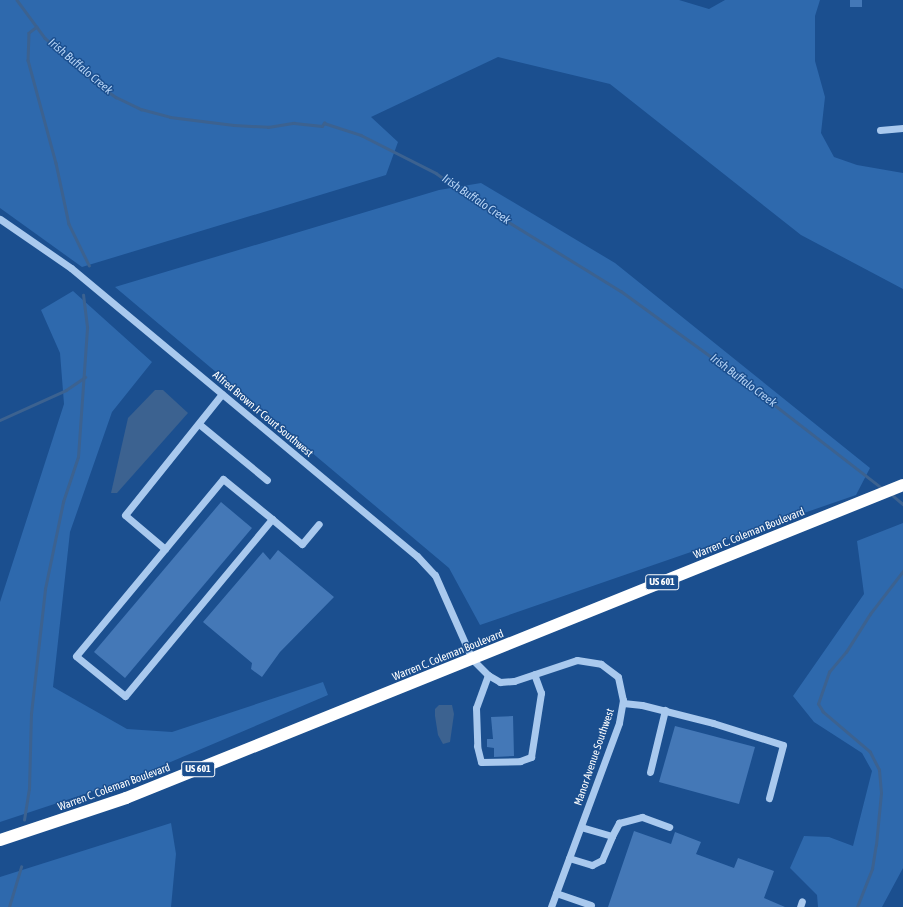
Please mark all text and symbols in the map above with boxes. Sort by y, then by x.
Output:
water label: Irish Buffalo Creek [45,36,115,98]
water label: Irish Buffalo Creek [439,172,513,228]
water label: Irish Buffalo Creek [707,351,779,411]
street label: Alfred Brown Jr Court Southwest [210,368,316,460]
street label: Warren C. Coleman Boulevard [692,505,806,561]
road number: US 601 [645,574,679,590]
street label: Warren C. Coleman Boulevard [391,627,505,683]
street label: Manor Avenue Southwest [571,707,617,807]
street label: Warren C. Coleman Boulevard [56,761,172,813]
road number: US 601 [181,761,215,777]

